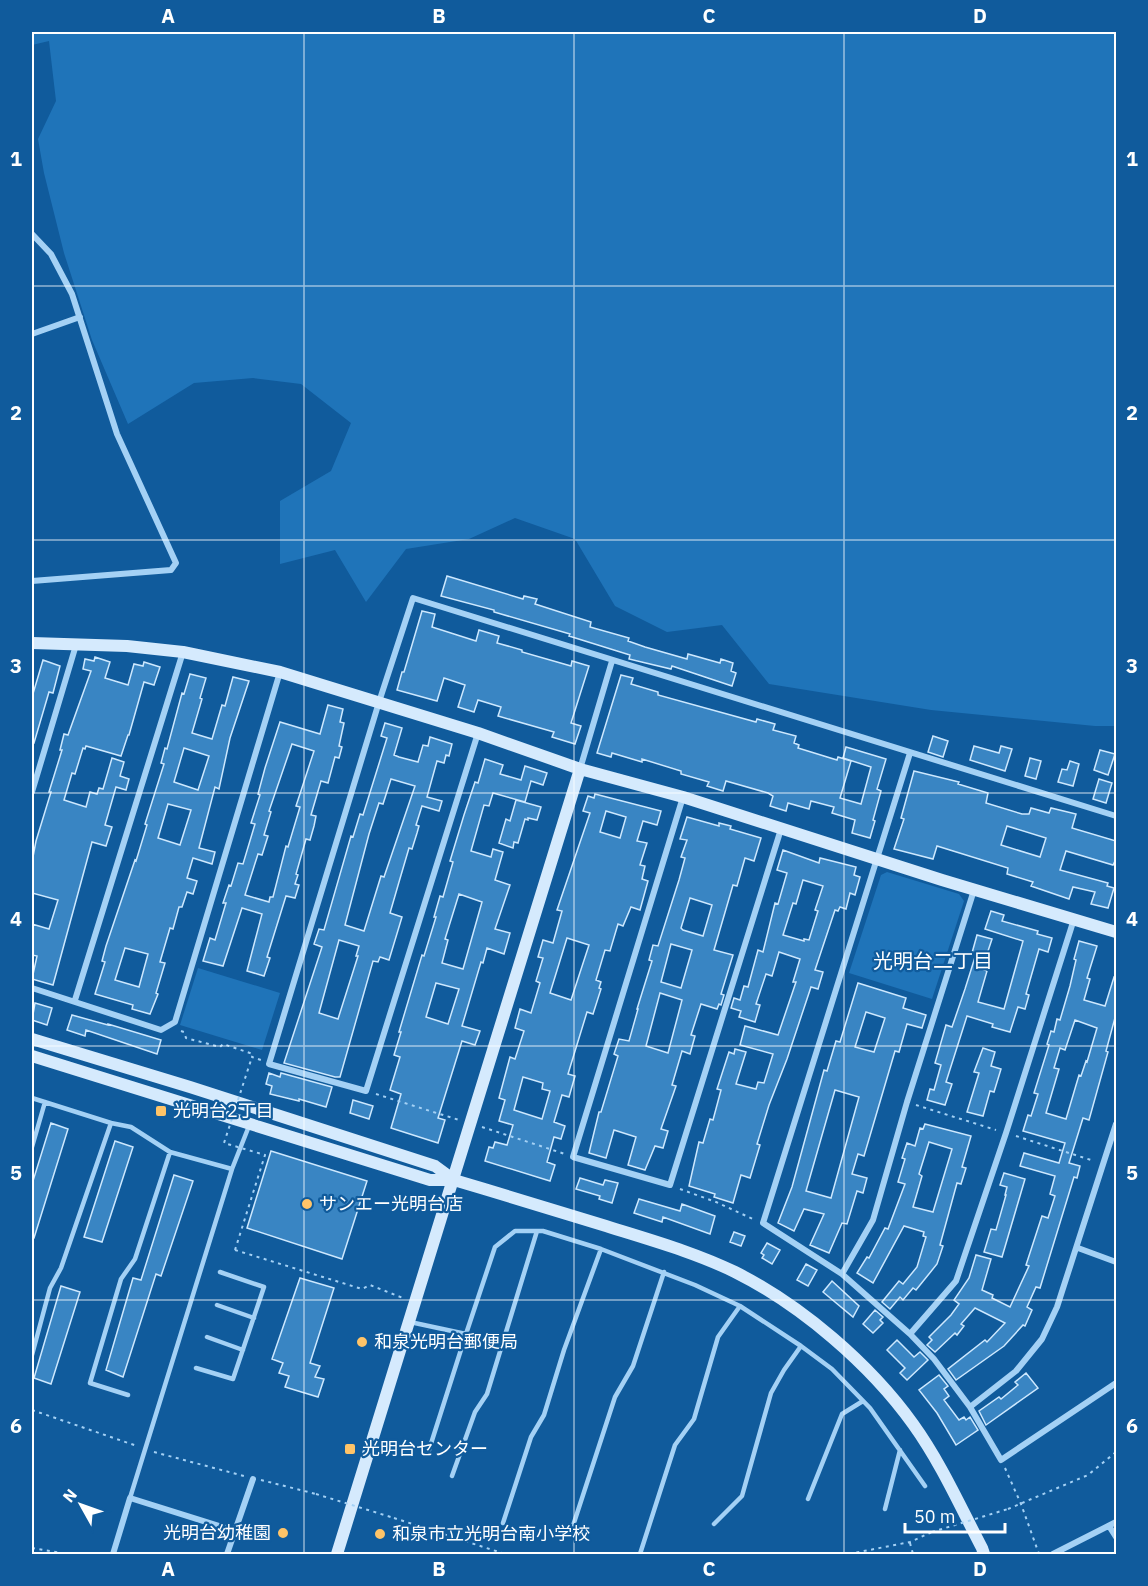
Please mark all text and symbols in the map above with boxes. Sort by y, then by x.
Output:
text: A [161,2,175,29]
text: B [432,2,446,29]
text: C [702,2,716,29]
text: D [973,2,987,29]
text: 1 [10,145,22,172]
text: 1 [1126,145,1138,172]
text: 2 [10,399,22,426]
text: 2 [1126,399,1138,426]
text: 3 [10,652,22,679]
text: 3 [1126,652,1138,679]
text: 4 [10,905,22,932]
text: 4 [1126,905,1138,932]
district label: 光明台二丁目 [873,947,993,974]
place label: 光明台2丁目 [173,1099,274,1122]
marker: 光明台2丁目 [154,1104,168,1118]
text: 5 [10,1159,22,1186]
text: 5 [1126,1159,1138,1186]
place label: サンエー光明台店 [319,1192,463,1215]
marker: サンエー光明台店 [300,1197,314,1211]
place label: 和泉光明台郵便局 [374,1330,518,1353]
marker: 和泉光明台郵便局 [355,1335,369,1349]
text: 6 [10,1412,22,1439]
text: 6 [1126,1412,1138,1439]
place label: 光明台センター [362,1437,488,1460]
marker: 光明台センター [343,1442,357,1456]
north arrow [51,1475,111,1535]
text: N [58,1484,81,1506]
scale bar [905,1496,1006,1534]
text: 50 m [914,1505,956,1528]
place label: 光明台幼稚園 [163,1521,271,1544]
place label: 和泉市立光明台南小学校 [392,1522,590,1545]
marker: 光明台幼稚園 [276,1526,290,1540]
marker: 和泉市立光明台南小学校 [373,1527,387,1541]
text: A [161,1555,175,1582]
text: B [432,1555,446,1582]
text: C [702,1555,716,1582]
text: D [973,1555,987,1582]

